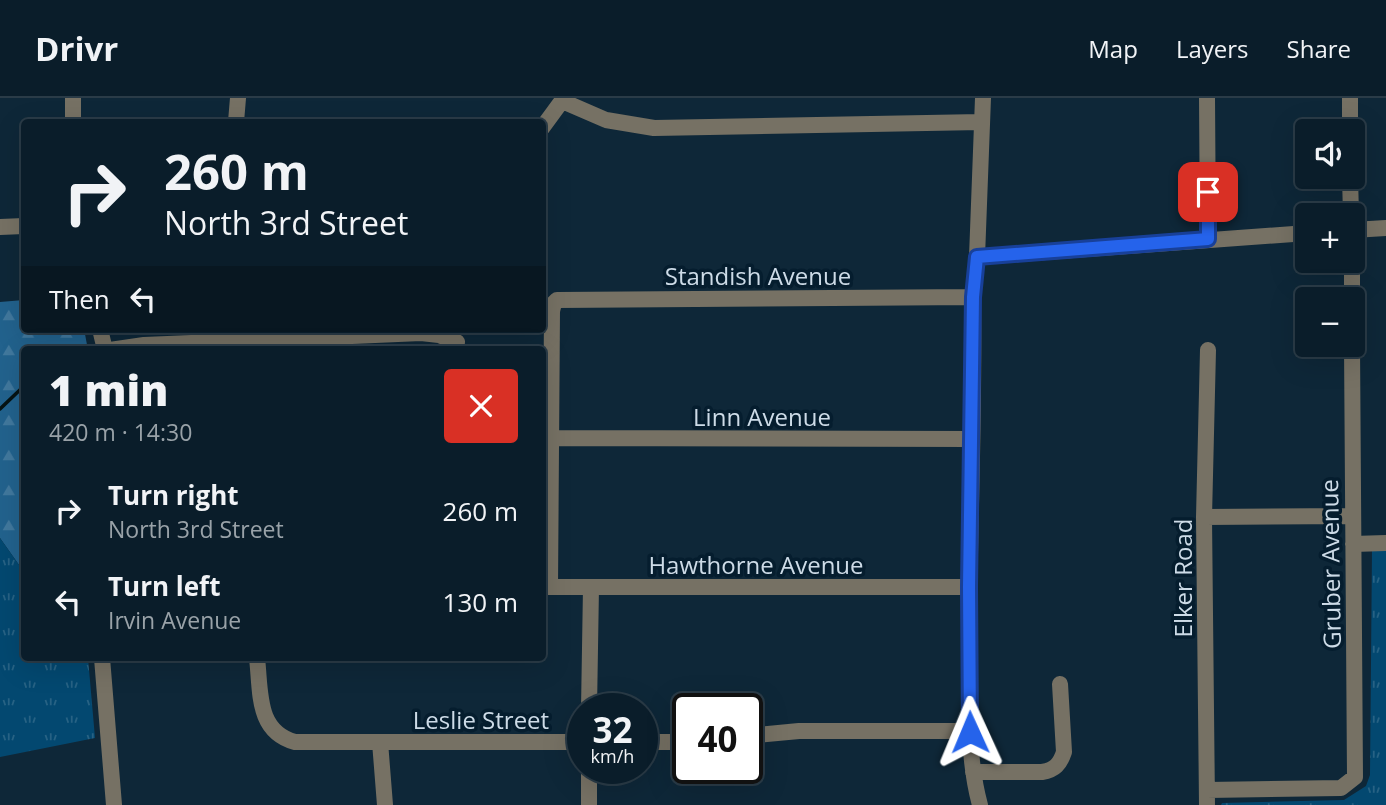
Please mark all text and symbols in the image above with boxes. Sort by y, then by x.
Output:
text: Drivr [35,26,118,71]
text: Map [1088,32,1138,65]
text: Layers [1176,32,1249,65]
text: Share [1287,32,1351,65]
map controls [1295,119,1365,357]
button: sound [1295,119,1365,189]
text: 260 m [164,138,309,204]
icon: right [49,147,140,238]
pin [1178,162,1238,222]
icon: arrive [1189,173,1227,211]
text: North 3rd Street [164,201,408,244]
button: + [1295,203,1365,273]
street label: Standish Avenue [665,259,851,292]
icon: left [124,280,162,318]
text: Then [49,281,110,317]
button: − [1295,287,1365,357]
text: 1 min [49,361,168,418]
button: close [444,369,518,443]
street label: Linn Avenue [693,400,831,433]
text: 420 m · 14:30 [49,416,192,448]
text: Turn right [108,477,239,513]
street label: Gruber Avenue [1312,479,1348,649]
icon: right [49,492,87,530]
text: 260 m [443,493,518,529]
text: North 3rd Street [108,513,284,545]
street label: Elker Road [1166,519,1199,637]
street label: Hawthorne Avenue [648,548,864,581]
text: Turn left [108,568,220,604]
icon: left [49,583,87,621]
text: 130 m [443,584,518,620]
text: Irvin Avenue [108,604,241,636]
speed limit sign: 40 [672,693,763,784]
position arrow [933,695,1007,769]
street label: Leslie Street [413,703,549,736]
text: 32 [592,706,633,753]
text: km/h [591,744,634,768]

